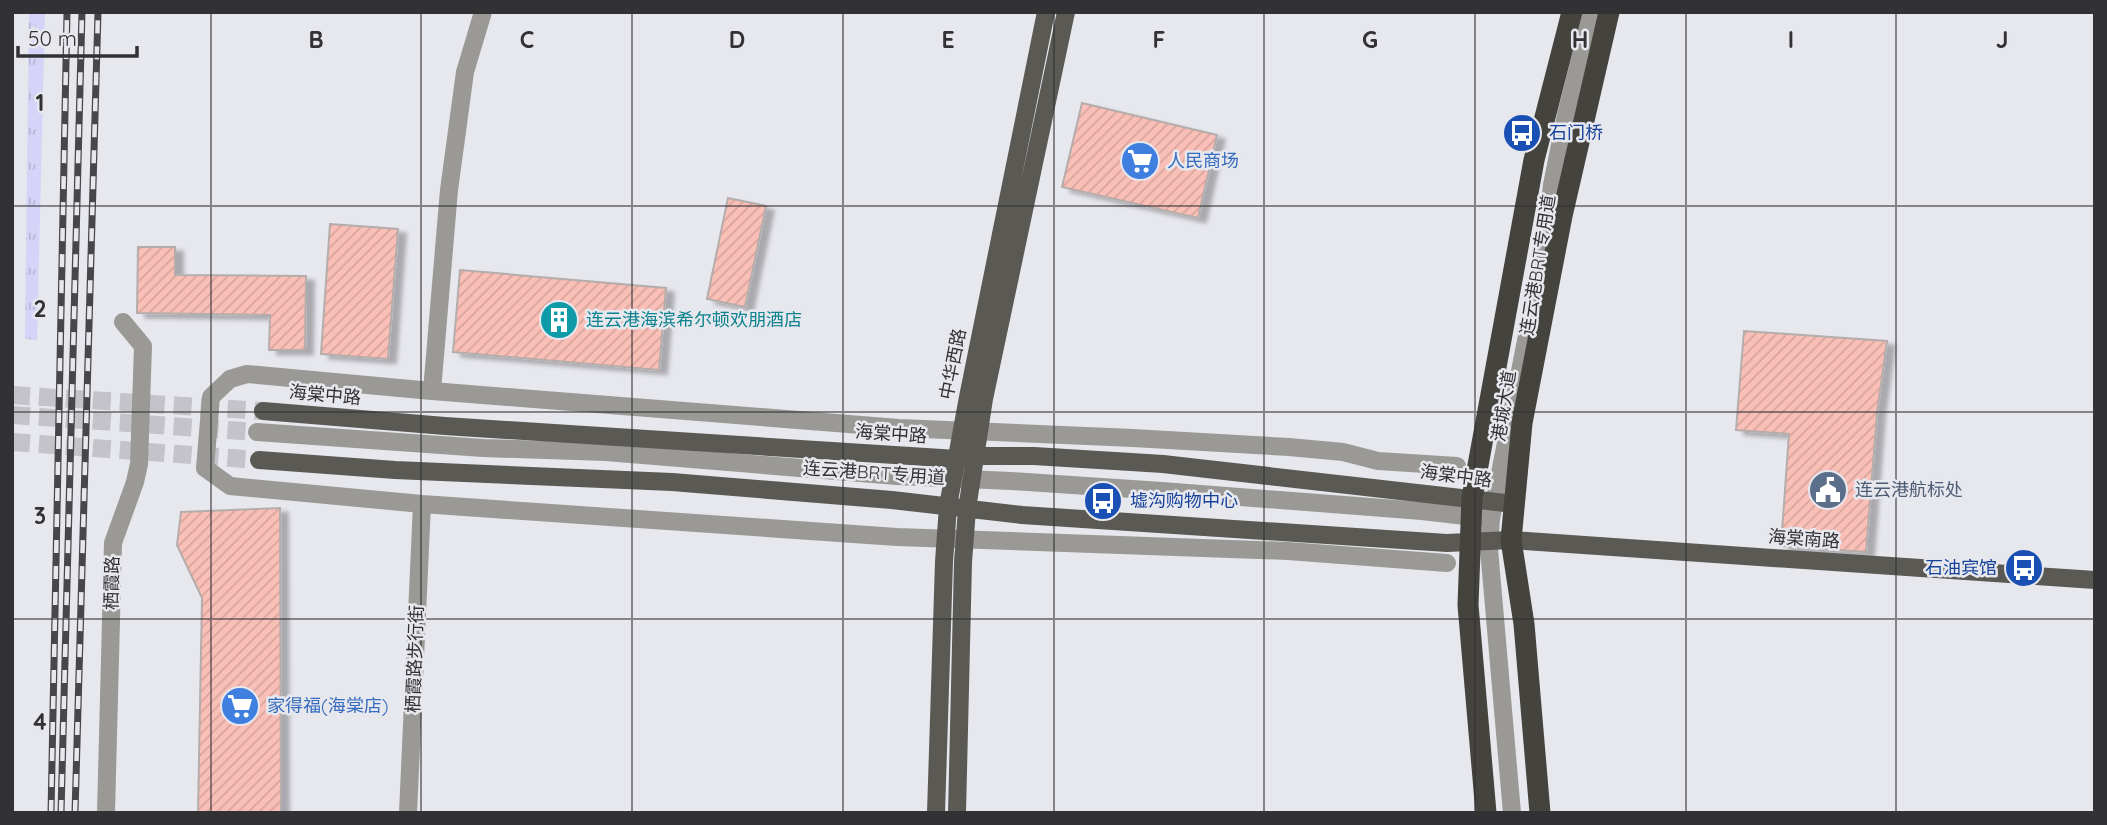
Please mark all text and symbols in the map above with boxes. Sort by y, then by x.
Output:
scale bar [18,14,136,58]
text: 50 m [28,25,77,51]
text: B [308,25,324,54]
text: C [520,25,534,54]
text: D [729,25,745,54]
text: E [941,25,955,54]
text: F [1153,25,1165,54]
text: G [1362,25,1378,54]
text: H [1572,25,1588,54]
text: I [1788,25,1794,54]
text: J [1996,25,2008,54]
text: 1 [36,88,44,117]
bus stop icon: 石门桥 [1501,112,1543,154]
place label: 石门桥 [1549,121,1603,144]
supermarket icon: 人民商场 [1119,140,1161,182]
place label: 人民商场 [1167,149,1239,172]
street label: 连云港BRT专用道 [1515,193,1560,337]
text: 2 [33,294,47,323]
building icon: 连云港海滨希尔顿欢朋酒店 [538,299,580,341]
place label: 连云港海滨希尔顿欢朋酒店 [586,308,802,331]
street label: 中华西路 [934,326,971,401]
street label: 港城大道 [1487,369,1520,443]
street label: 海棠中路 [288,380,362,409]
street label: 海棠中路 [854,420,928,447]
street label: 连云港BRT专用道 [802,456,946,489]
street label: 海棠中路 [1419,460,1493,491]
public building icon: 连云港航标处 [1807,469,1849,511]
place label: 连云港航标处 [1855,478,1963,501]
bus stop icon: 墟沟购物中心 [1082,480,1124,522]
place label: 墟沟购物中心 [1130,489,1238,512]
text: 3 [34,501,46,530]
street label: 海棠南路 [1767,525,1841,552]
bus stop icon: 石油宾馆 [2003,547,2045,589]
street label: 栖霞路 [100,556,123,610]
place label: 石油宾馆 [1925,556,1997,579]
street label: 栖霞路步行街 [401,605,428,713]
supermarket icon: 家得福(海棠店) [219,685,261,727]
place label: 家得福(海棠店) [267,694,388,717]
text: 4 [33,707,47,736]

